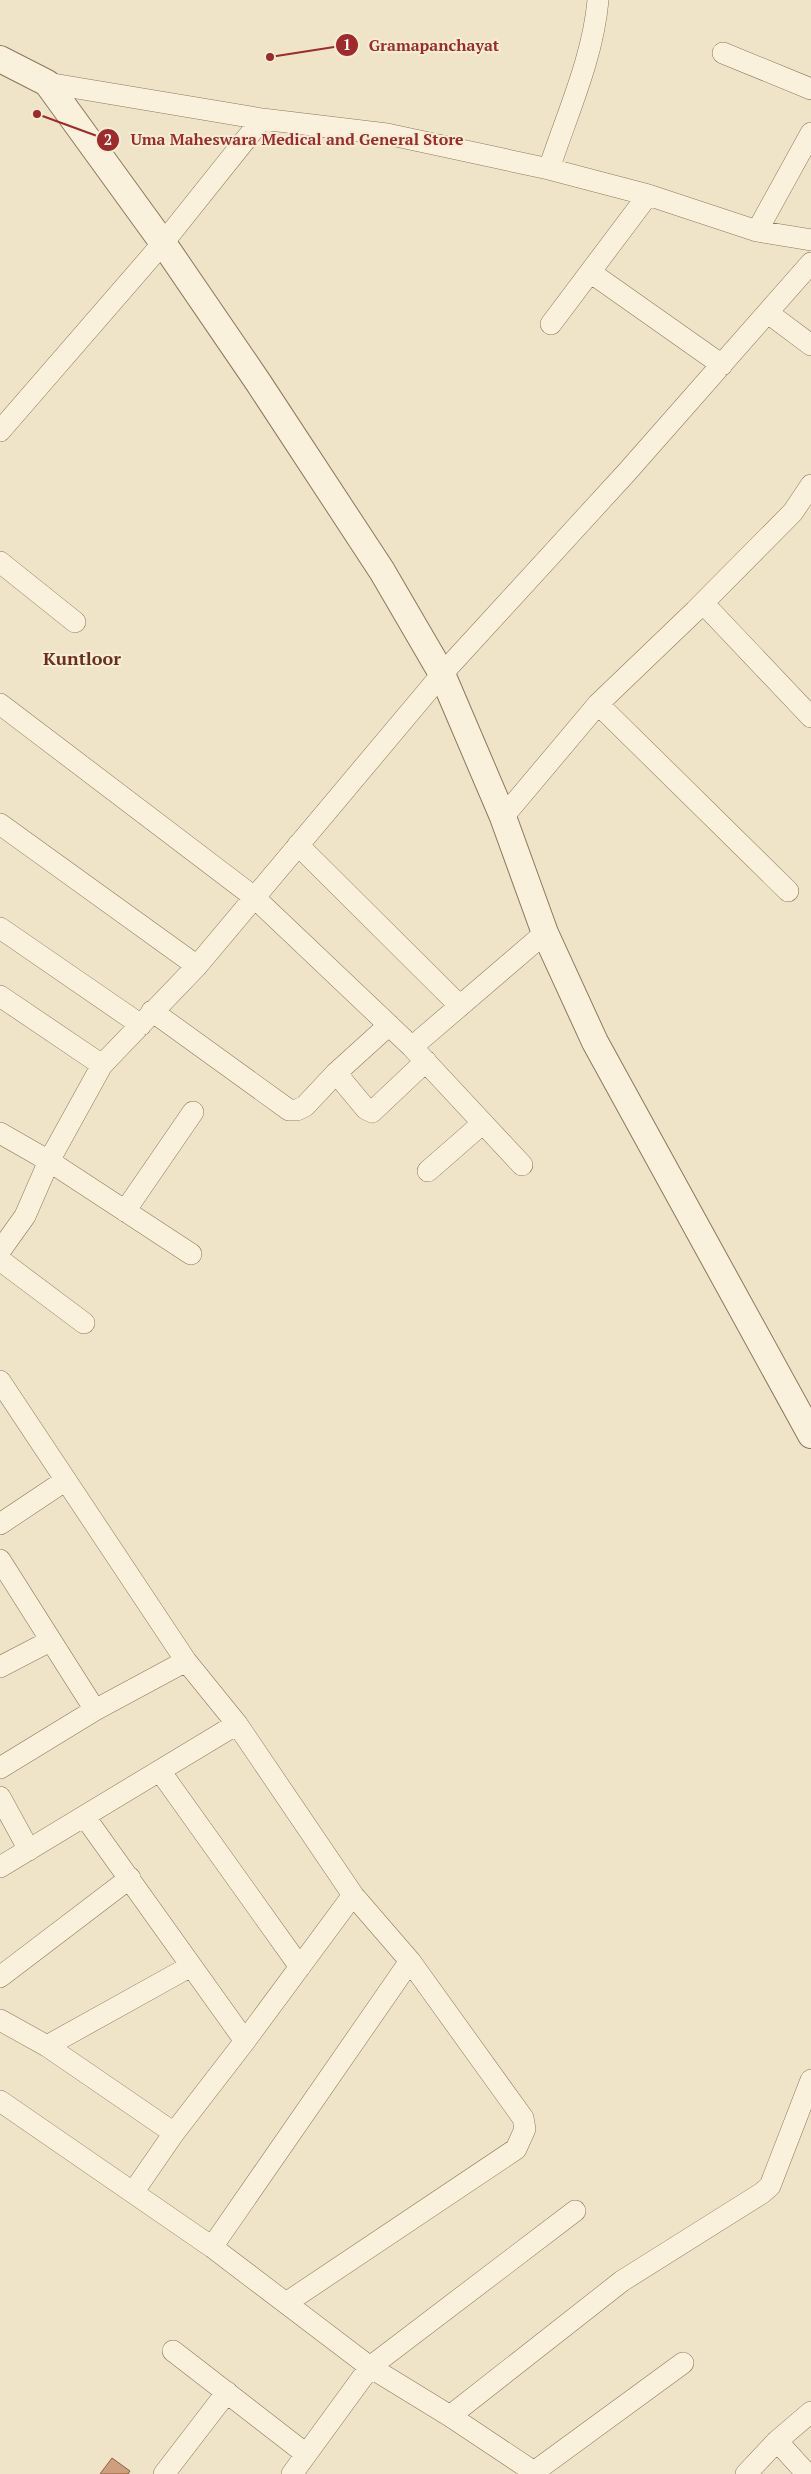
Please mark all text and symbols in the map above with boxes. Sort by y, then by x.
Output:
callout: Gramapanchayat [334,29,510,60]
text: 1 [343,34,351,54]
text: Gramapanchayat [369,34,500,56]
callout: Uma Maheswara Medical and General Store [95,124,474,155]
text: Uma Maheswara Medical and General Store [130,128,464,150]
text: 2 [104,129,112,149]
district label: Kuntloor [43,646,121,670]

